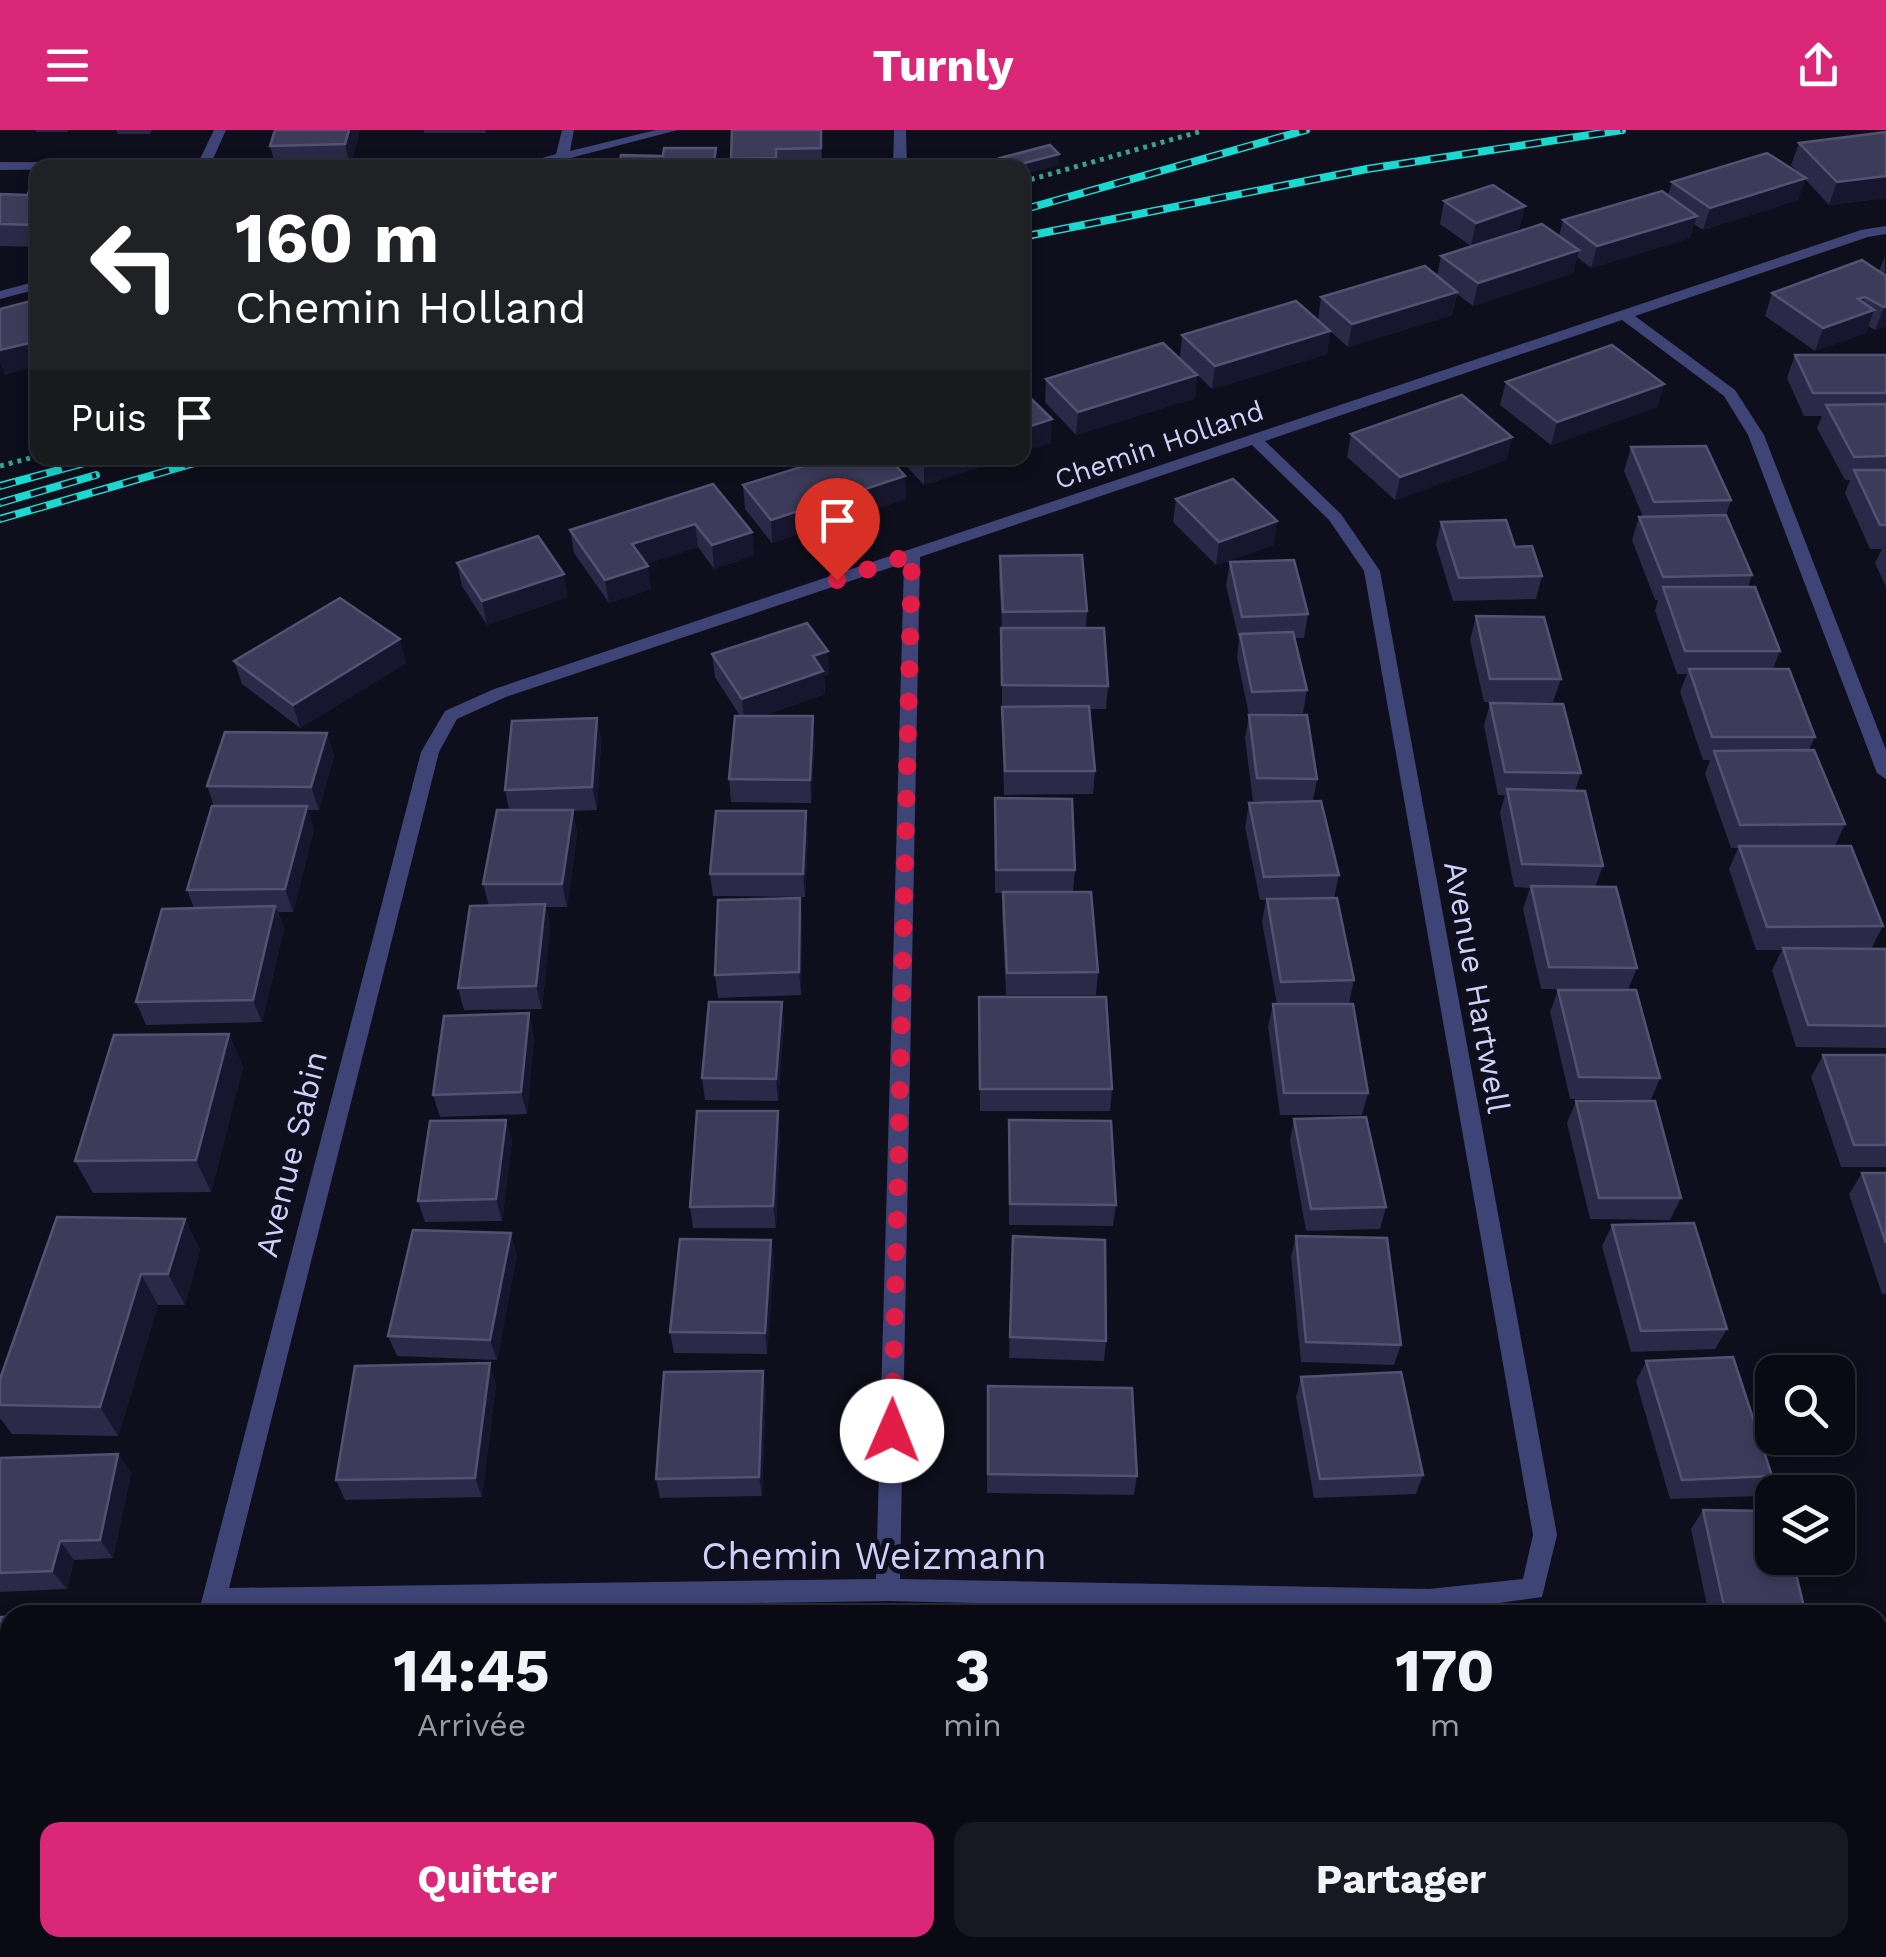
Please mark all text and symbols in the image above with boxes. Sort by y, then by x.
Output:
icon: menu [40,38,95,93]
icon: share [1791,38,1846,93]
text: Turnly [872,39,1014,92]
text: 160 m [235,197,439,279]
icon: left [70,200,200,330]
text: Chemin Holland [235,281,587,334]
icon: arrive [167,390,222,445]
street label: Chemin Holland [1050,394,1268,496]
text: Puis [70,396,147,440]
pin [795,478,880,581]
icon: arrive [810,493,865,548]
street label: Avenue Hartwell [1436,858,1518,1116]
street label: Avenue Sabin [247,1047,335,1261]
map controls [1755,1355,1855,1575]
button: search [1755,1355,1855,1455]
position arrow [840,1379,944,1483]
button: layers [1755,1475,1855,1575]
street label: Chemin Weizmann [701,1534,1047,1578]
text: 14:45 [393,1635,550,1706]
text: 3 [955,1635,990,1706]
text: 170 [1395,1635,1495,1706]
text: Arrivée [417,1706,526,1744]
text: min [943,1706,1002,1744]
text: m [1430,1706,1460,1744]
button: Quitter [40,1822,934,1937]
button: Partager [954,1822,1848,1937]

